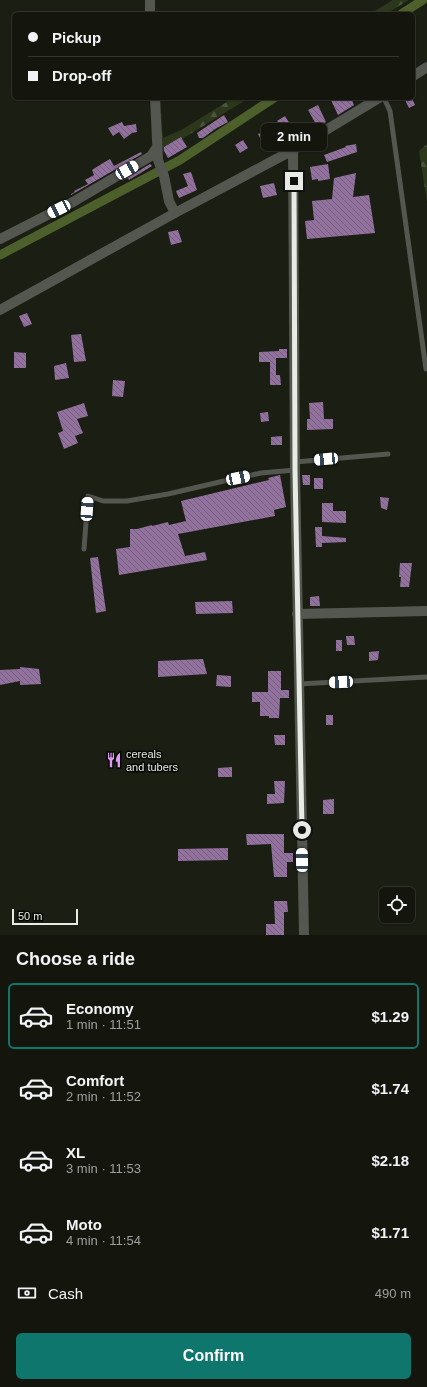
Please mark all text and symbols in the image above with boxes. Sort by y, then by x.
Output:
text: Pickup [52,29,101,46]
text: Drop-off [52,67,111,84]
callout: 2 min [261,123,327,151]
text: 2 min [277,129,311,144]
car [114,159,140,181]
route end [285,172,303,190]
car [46,198,72,220]
car [314,452,338,466]
car [225,470,251,486]
car [80,497,94,521]
car [329,675,353,689]
place label: cereals and tubers [126,748,178,773]
restaurant icon: cereals and tubers [105,751,123,769]
route start [293,821,311,839]
car [296,848,308,872]
map controls [379,887,415,923]
button: locate [379,887,415,923]
scale bar [12,907,78,926]
text: 50 m [18,910,42,922]
text: Choose a ride [16,949,135,969]
icon: car [18,998,54,1034]
text: Economy [66,1000,134,1017]
text: $1.29 [371,1008,409,1025]
text: 1 min · 11:51 [66,1017,141,1032]
icon: car [18,1070,54,1106]
text: Comfort [66,1072,124,1089]
text: $1.74 [371,1080,409,1097]
text: 2 min · 11:52 [66,1089,141,1104]
icon: car [18,1142,54,1178]
text: XL [66,1144,85,1161]
text: $2.18 [371,1152,409,1169]
text: 3 min · 11:53 [66,1161,141,1176]
icon: car [18,1214,54,1250]
text: Moto [66,1216,102,1233]
text: $1.71 [371,1224,409,1241]
text: 4 min · 11:54 [66,1233,141,1248]
icon: cash [16,1282,38,1304]
text: Cash [48,1285,83,1302]
text: 490 m [375,1286,411,1301]
button: Confirm [16,1333,411,1379]

